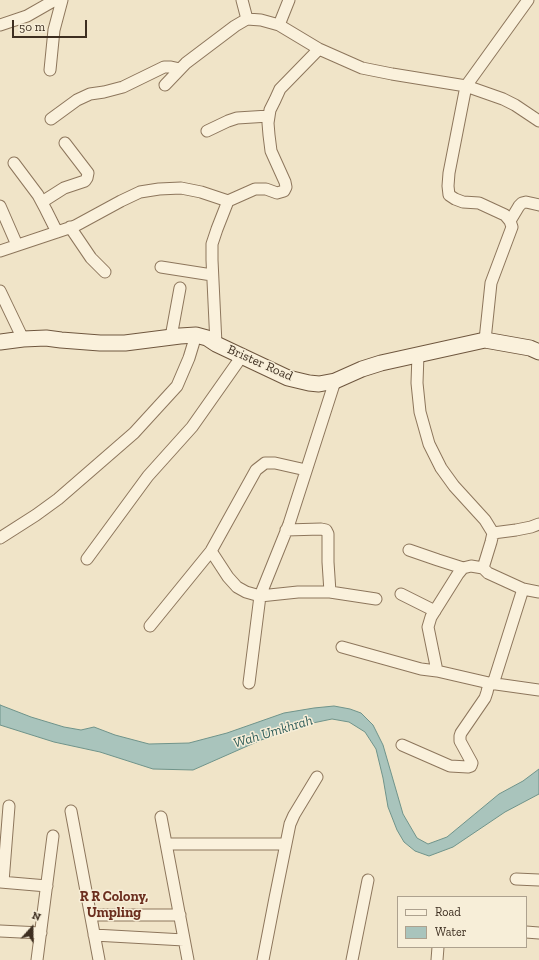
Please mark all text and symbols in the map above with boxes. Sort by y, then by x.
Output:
scale bar [14,12,89,38]
text: 50 m [19,20,45,34]
street label: Brister Road [225,342,295,384]
water label: Wah Umkhrah [231,712,315,752]
district label: R R Colony, Umpling [80,889,148,922]
legend [397,896,527,948]
text: Road [435,905,461,919]
north arrow [12,908,52,948]
text: N [30,909,43,924]
text: Water [435,925,467,939]

